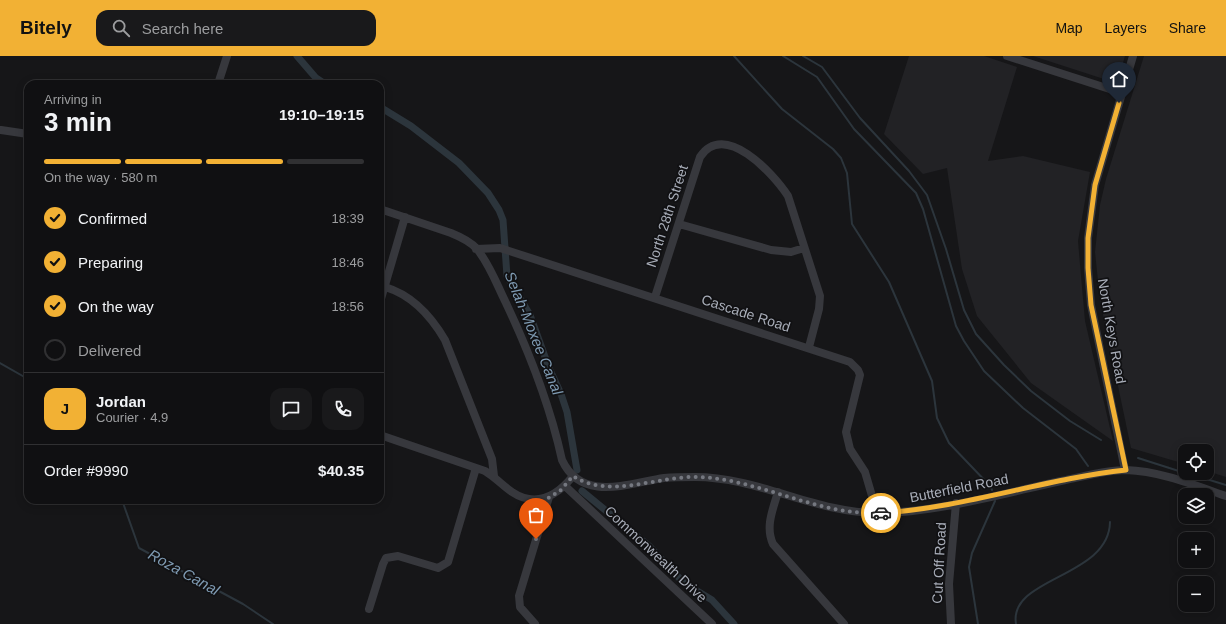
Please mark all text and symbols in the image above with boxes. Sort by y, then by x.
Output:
search box [96,10,376,46]
text: Bitely [20,17,72,38]
icon: search [110,17,132,39]
text: Search here [142,20,223,37]
text: Map [1055,20,1083,36]
text: Layers [1105,20,1147,36]
text: Share [1169,20,1206,36]
pin [1102,62,1136,103]
icon: home [1108,68,1130,90]
text: Arriving in [44,92,102,107]
text: 19:10–19:15 [279,106,364,123]
text: 3 min [44,107,112,137]
street label: North 28th Street [643,163,691,269]
text: On the way · 580 m [44,170,157,185]
icon: check [44,207,66,229]
text: Confirmed [78,210,147,227]
text: 18:39 [331,211,364,226]
icon: check [44,251,66,273]
text: Preparing [78,254,143,271]
text: 18:46 [331,255,364,270]
water label: Selah-Moxee Canal [501,269,567,398]
street label: North Keys Road [1095,277,1129,385]
street label: Cascade Road [699,291,793,335]
icon: check [44,295,66,317]
text: On the way [78,298,154,315]
text: 18:56 [331,299,364,314]
text: Delivered [78,342,141,359]
button: chat [270,388,312,430]
button: phone [322,388,364,430]
text: Jordan [96,393,146,410]
text: J [61,400,69,417]
text: Courier · 4.9 [96,410,168,425]
map controls [1178,444,1214,612]
button: locate [1178,444,1214,480]
text: Order #9990 [44,462,128,479]
text: $40.35 [318,462,364,479]
street label: Butterfield Road [908,471,1010,505]
button: layers [1178,488,1214,524]
courier [861,493,901,533]
pin [519,498,553,539]
icon: car [870,502,892,524]
street label: Commonwealth Drive [602,503,711,606]
icon: bag [525,504,547,526]
street label: Cut Off Road [929,522,949,604]
button: + [1178,532,1214,568]
water label: Roza Canal [146,546,223,599]
button: − [1178,576,1214,612]

